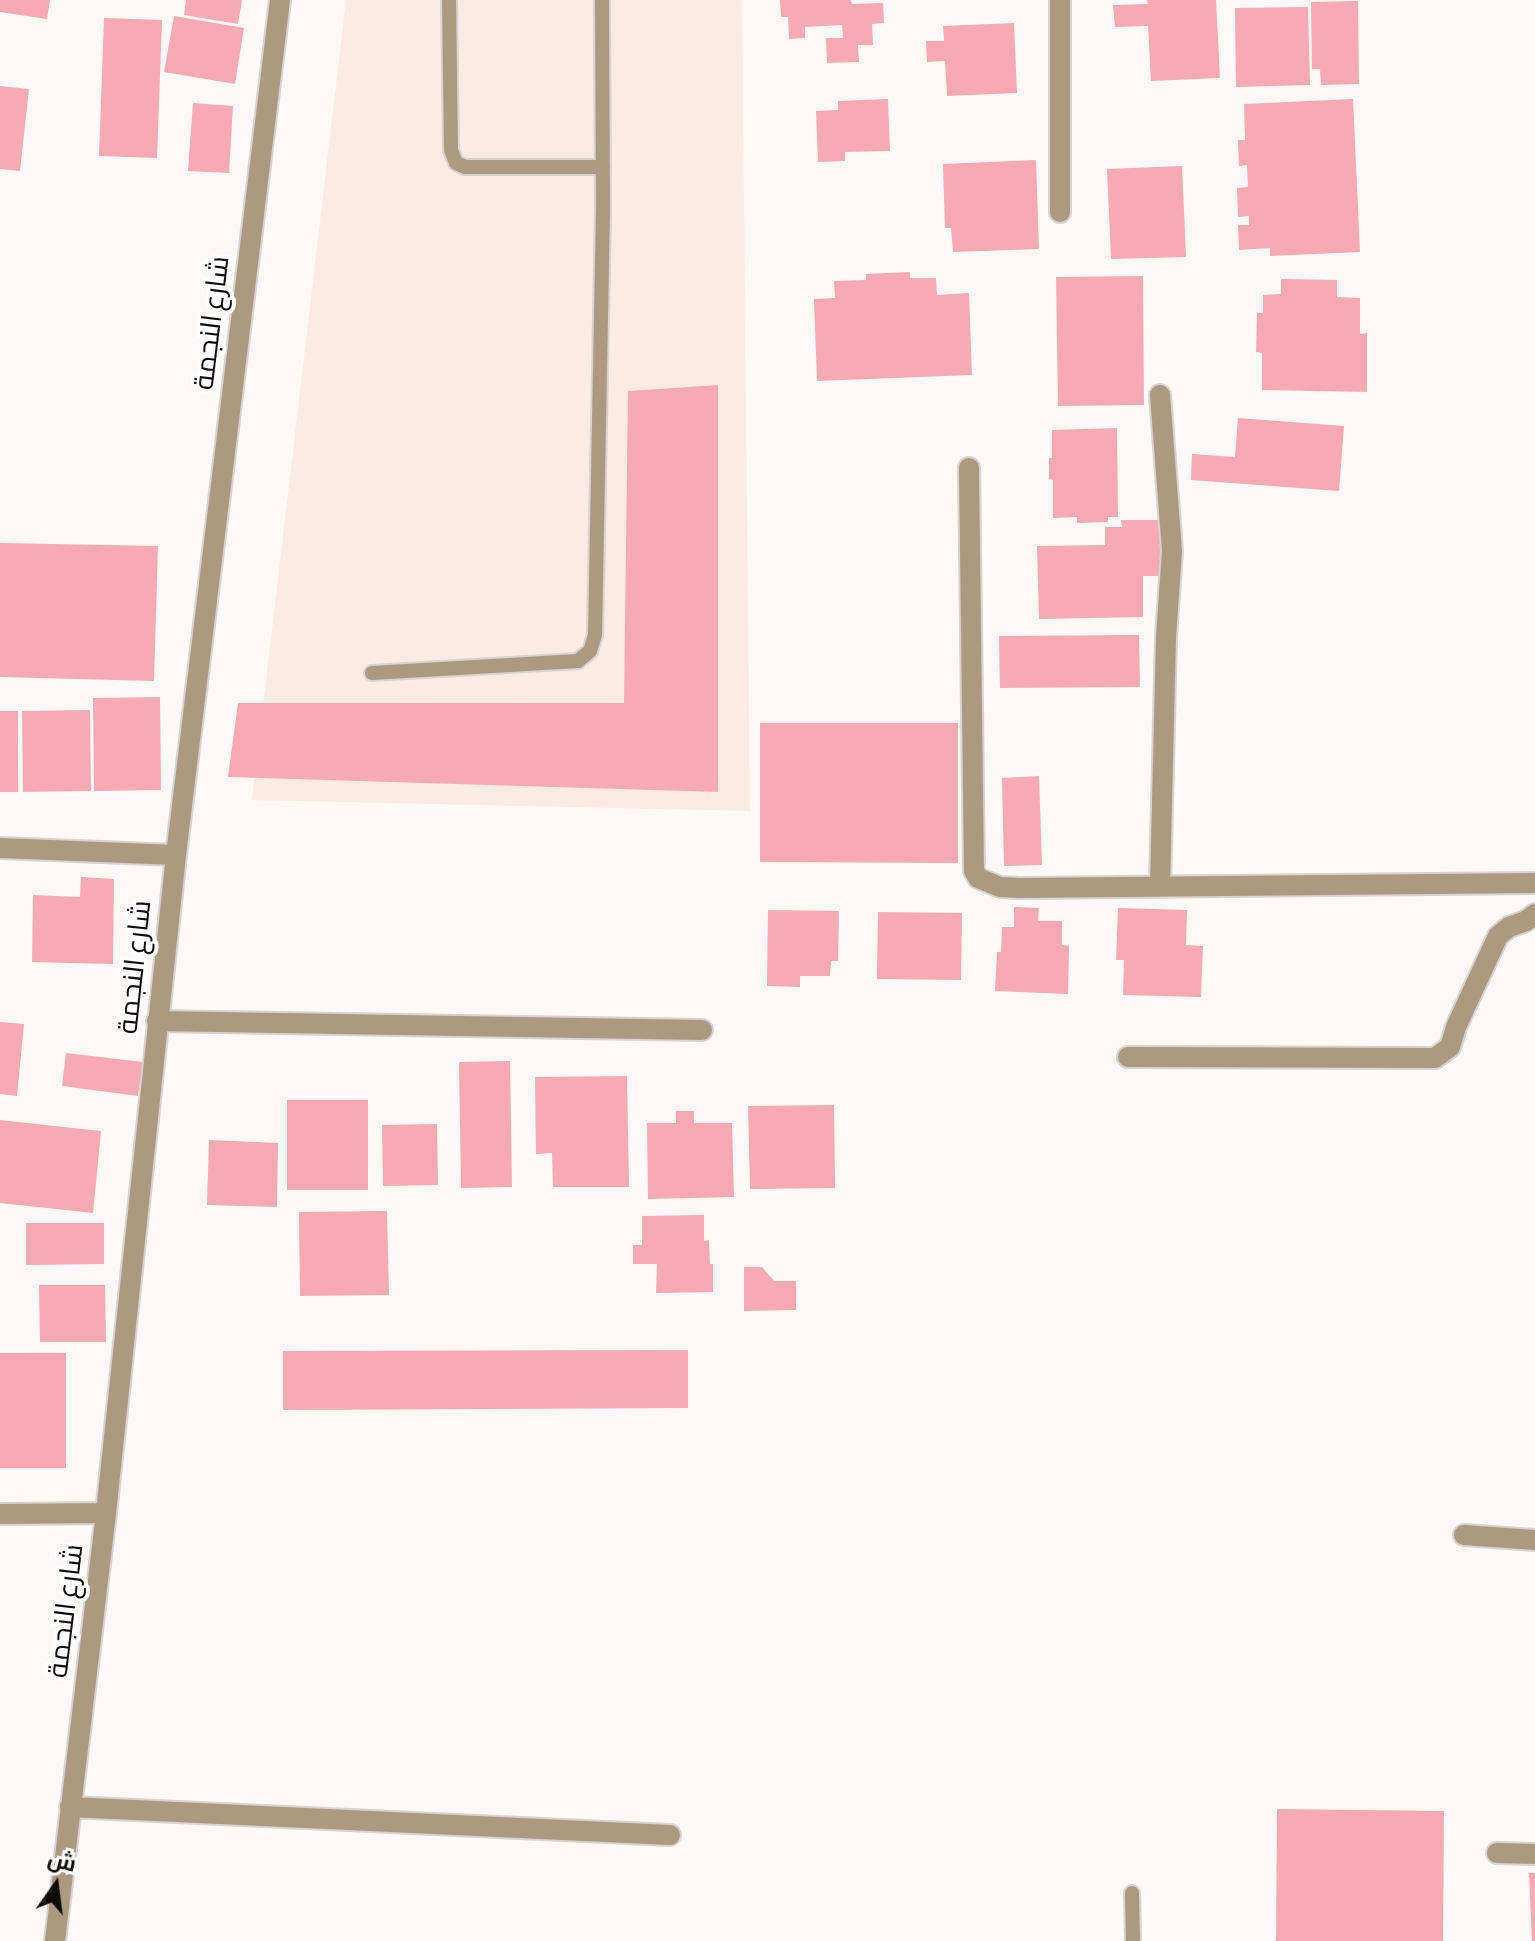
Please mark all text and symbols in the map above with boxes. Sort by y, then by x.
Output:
street label: شارع النجمة [187,254,237,392]
street label: شارع النجمة [111,898,159,1036]
street label: شارع النجمة [41,1542,91,1680]
north arrow [16,1845,96,1925]
text: ش [45,1848,78,1876]

